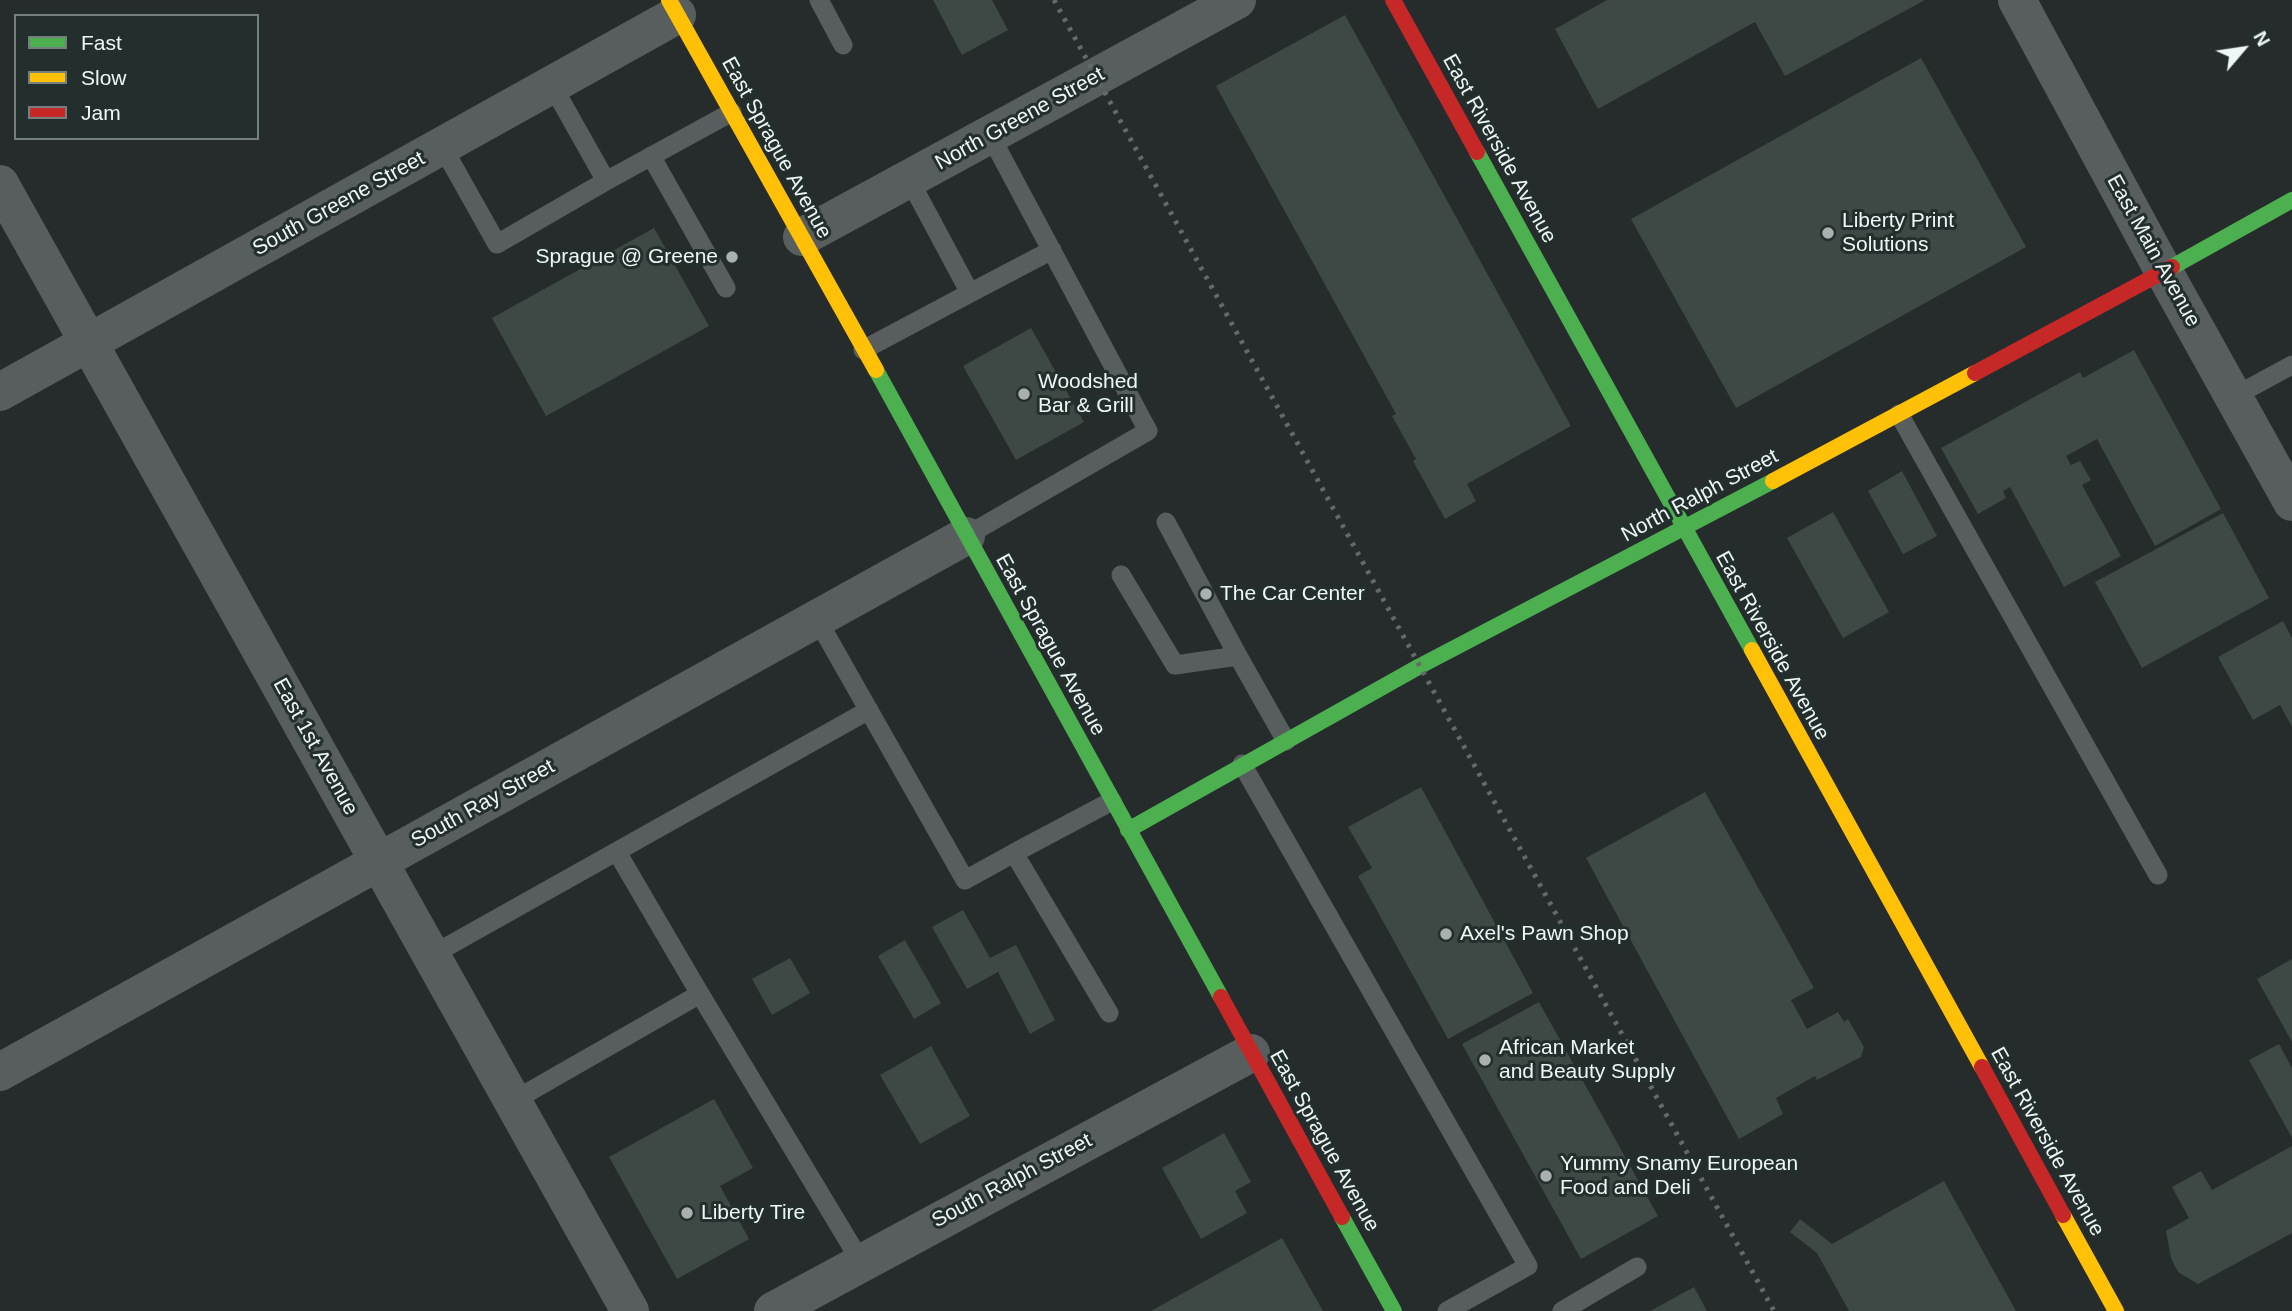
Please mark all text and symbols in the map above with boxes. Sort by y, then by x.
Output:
legend [14,14,259,140]
north arrow [2208,14,2278,84]
text: N [2249,27,2274,50]
text: Fast [81,31,122,54]
street label: East Riverside Avenue [1437,50,1561,248]
street label: East Sprague Avenue [716,53,836,243]
street label: North Greene Street [931,62,1109,176]
text: Slow [81,66,127,89]
text: Jam [81,101,121,124]
street label: South Greene Street [249,146,429,262]
street label: East Main Avenue [2101,171,2205,331]
place label: Liberty Print Solutions [1842,208,1954,258]
marker: Liberty Print Solutions [1820,225,1836,241]
place label: Sprague @ Greene [536,244,718,270]
marker: Sprague @ Greene [724,249,740,265]
place label: Woodshed Bar & Grill [1038,369,1138,419]
marker: Woodshed Bar & Grill [1016,386,1032,402]
street label: North Ralph Street [1617,444,1783,548]
street label: East Riverside Avenue [1710,547,1834,745]
street label: East Sprague Avenue [990,550,1110,740]
place label: The Car Center [1220,581,1365,607]
marker: The Car Center [1198,586,1214,602]
street label: East 1st Avenue [267,674,363,820]
street label: South Ray Street [407,754,559,854]
place label: Axel's Pawn Shop [1460,921,1629,947]
marker: Axel's Pawn Shop [1438,926,1454,942]
place label: African Market and Beauty Supply [1499,1035,1675,1085]
street label: East Riverside Avenue [1985,1043,2109,1241]
street label: East Sprague Avenue [1264,1046,1384,1236]
marker: African Market and Beauty Supply [1477,1052,1493,1068]
street label: South Ralph Street [928,1128,1096,1234]
place label: Yummy Snamy European Food and Deli [1560,1151,1798,1201]
marker: Yummy Snamy European Food and Deli [1538,1168,1554,1184]
place label: Liberty Tire [701,1200,805,1226]
marker: Liberty Tire [679,1205,695,1221]

